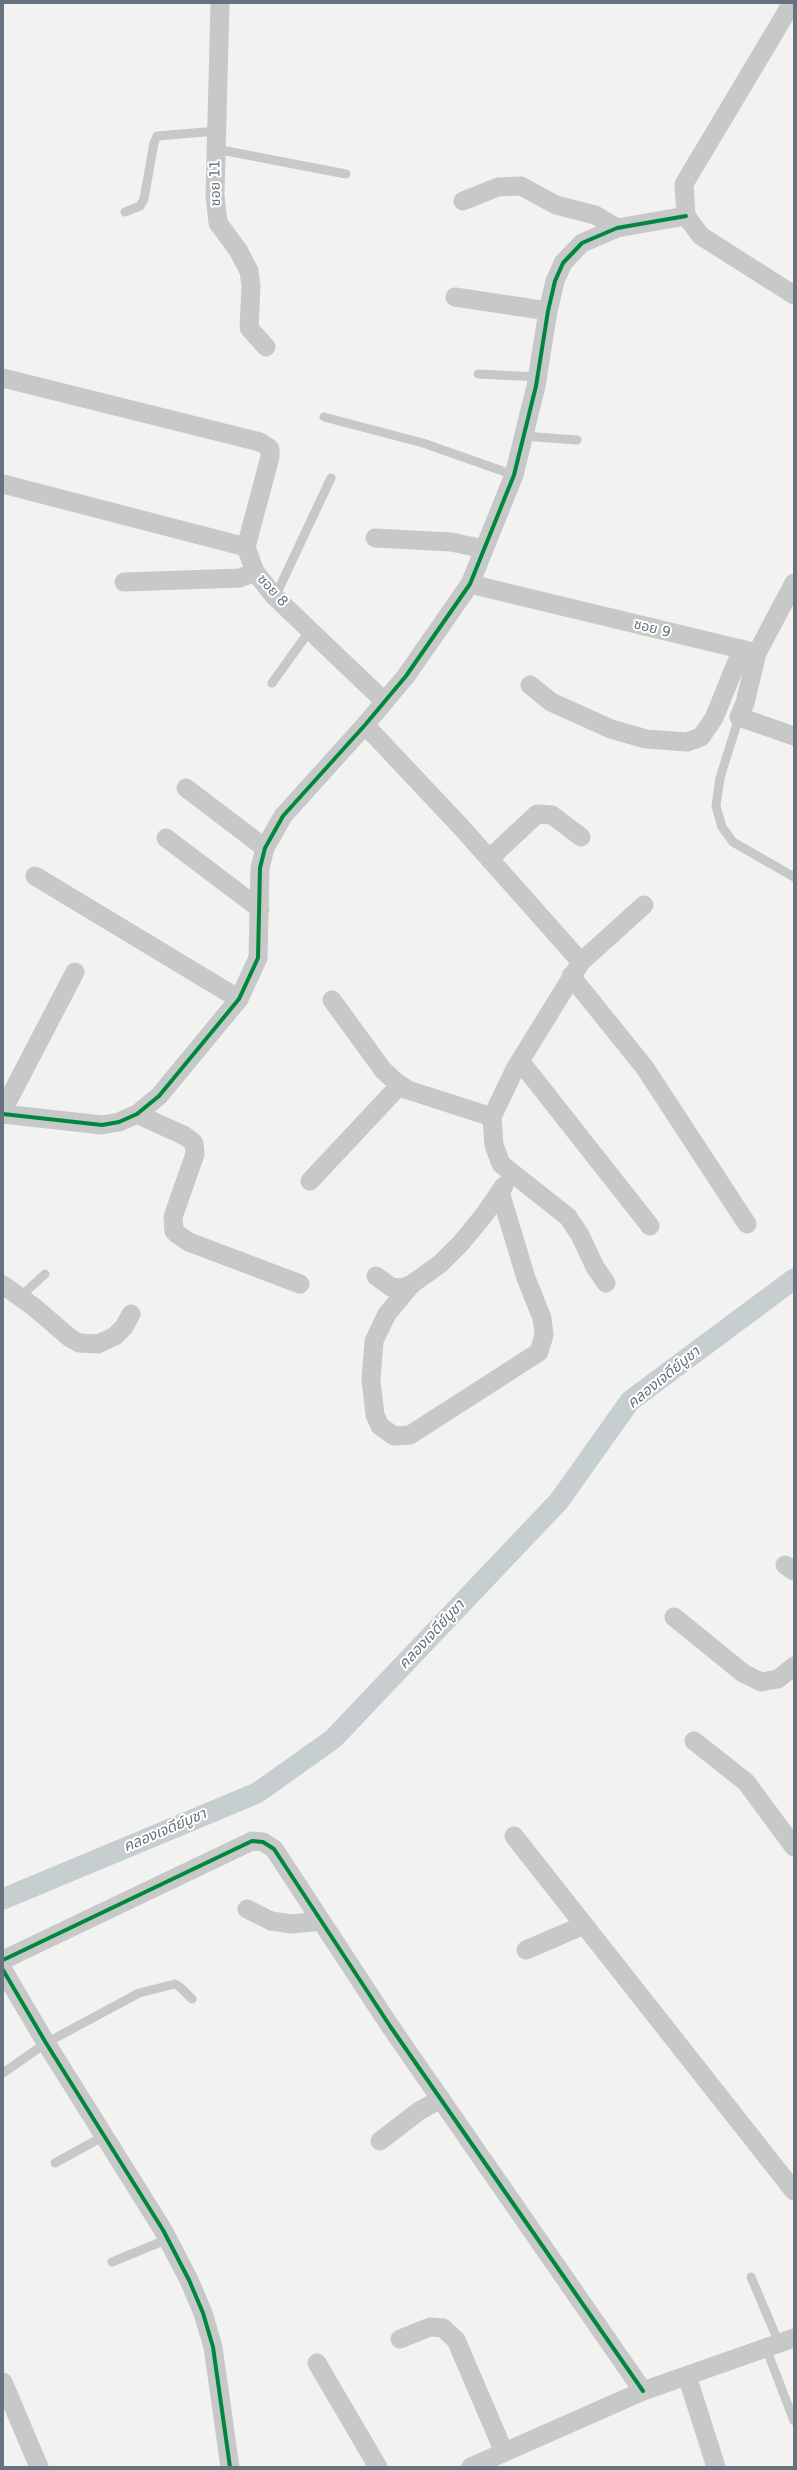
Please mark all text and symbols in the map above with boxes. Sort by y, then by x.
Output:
street label: ซอย 11 [207,160,225,206]
street label: ซอย 8 [253,571,291,611]
street label: ซอย 9 [632,616,672,642]
water label: คลองเจดีย์บูชา [624,1343,704,1413]
water label: คลองเจดีย์บูชา [395,1597,469,1673]
water label: คลองเจดีย์บูชา [121,1806,209,1856]

